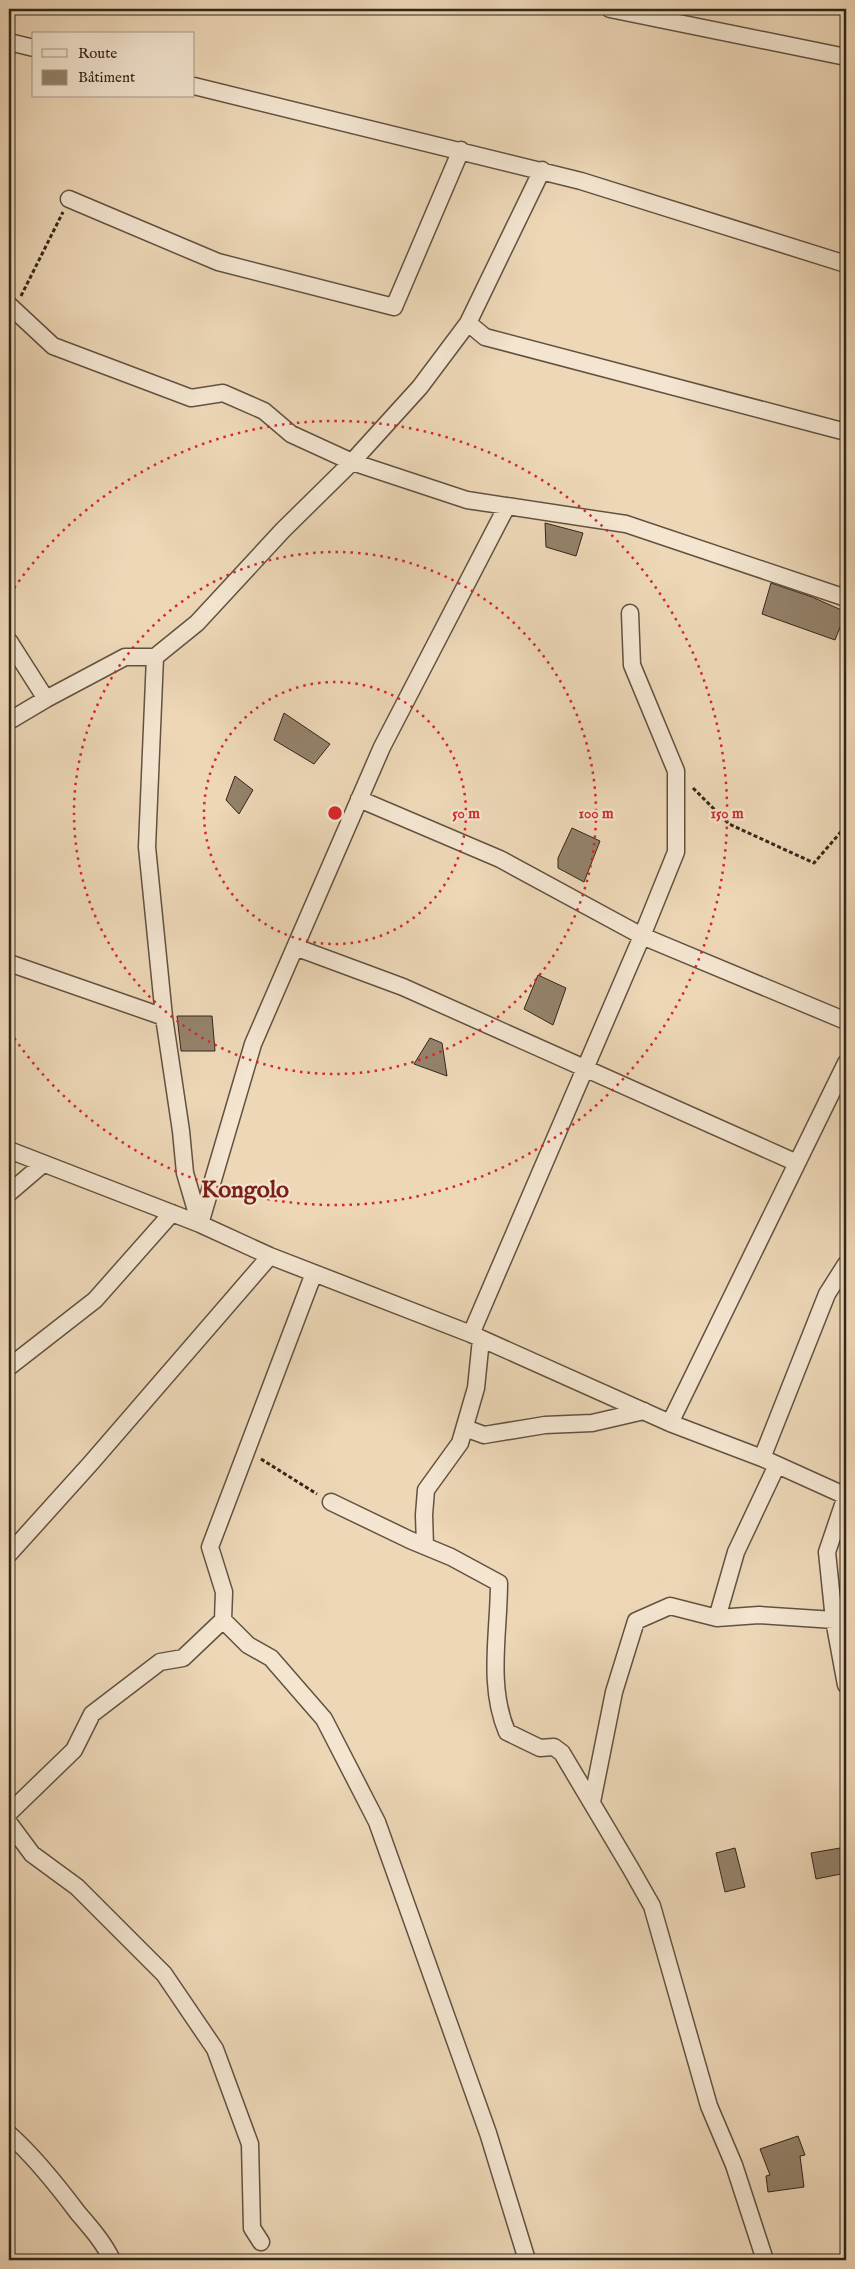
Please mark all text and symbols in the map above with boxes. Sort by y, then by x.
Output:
legend [32,32,195,98]
text: Route [78,44,117,63]
text: Bâtiment [78,68,135,87]
centre of rings [326,804,344,822]
text: 50 m [452,804,480,823]
text: 100 m [578,804,614,823]
text: 150 m [710,804,744,823]
district label: Kongolo [201,1175,289,1206]

